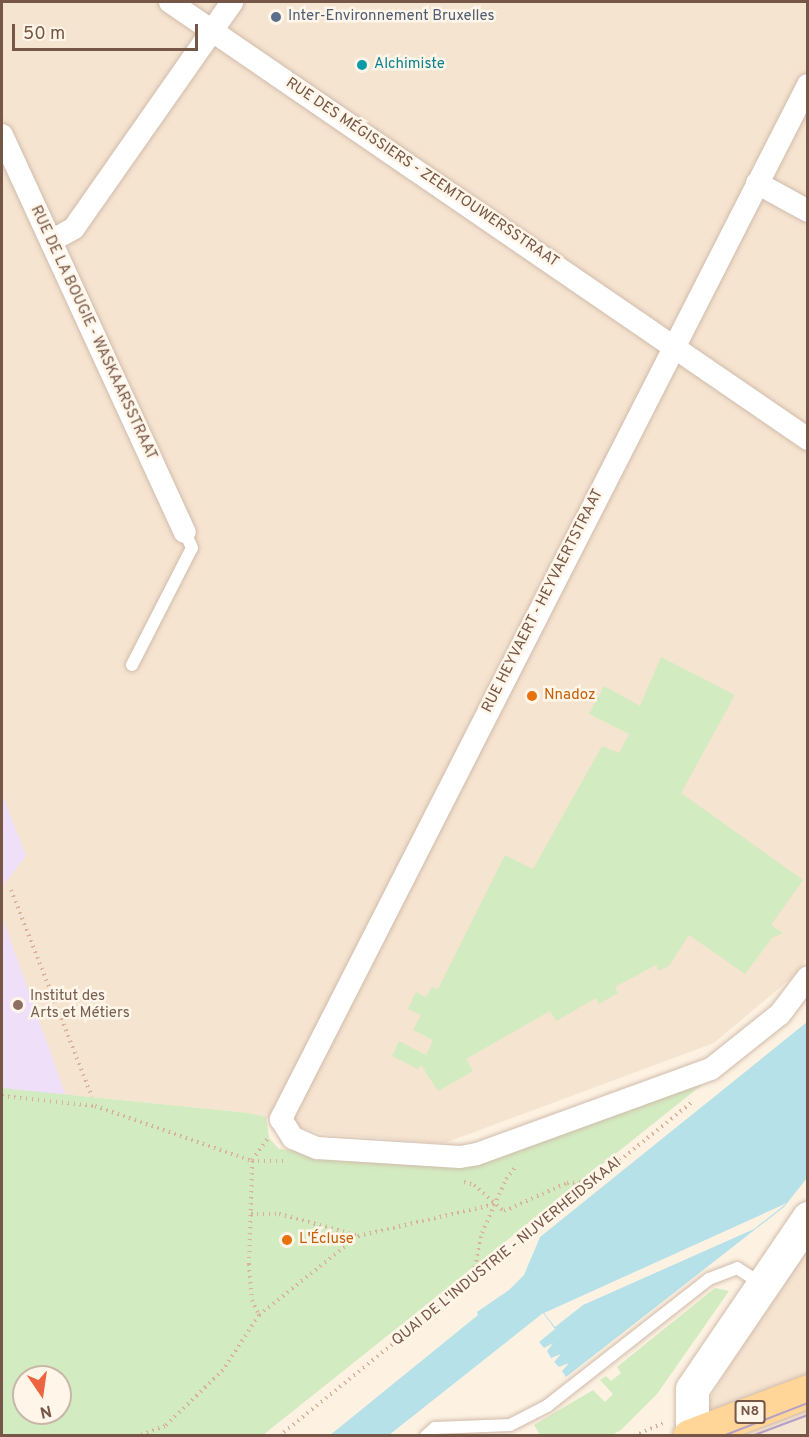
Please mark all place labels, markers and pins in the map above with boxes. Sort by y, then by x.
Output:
place label: Inter-Environnement Bruxelles [288,8,494,26]
marker: Inter-Environnement Bruxelles [269,10,283,24]
place label: Alchimiste [374,56,445,74]
marker: Alchimiste [355,58,369,72]
place label: Nnadoz [544,687,595,705]
marker: Nnadoz [525,689,539,703]
place label: Institut des Arts et Métiers [30,987,130,1022]
marker: Institut des Arts et Métiers [11,998,25,1012]
place label: L'Écluse [299,1231,354,1249]
marker: L'Écluse [280,1233,294,1247]

